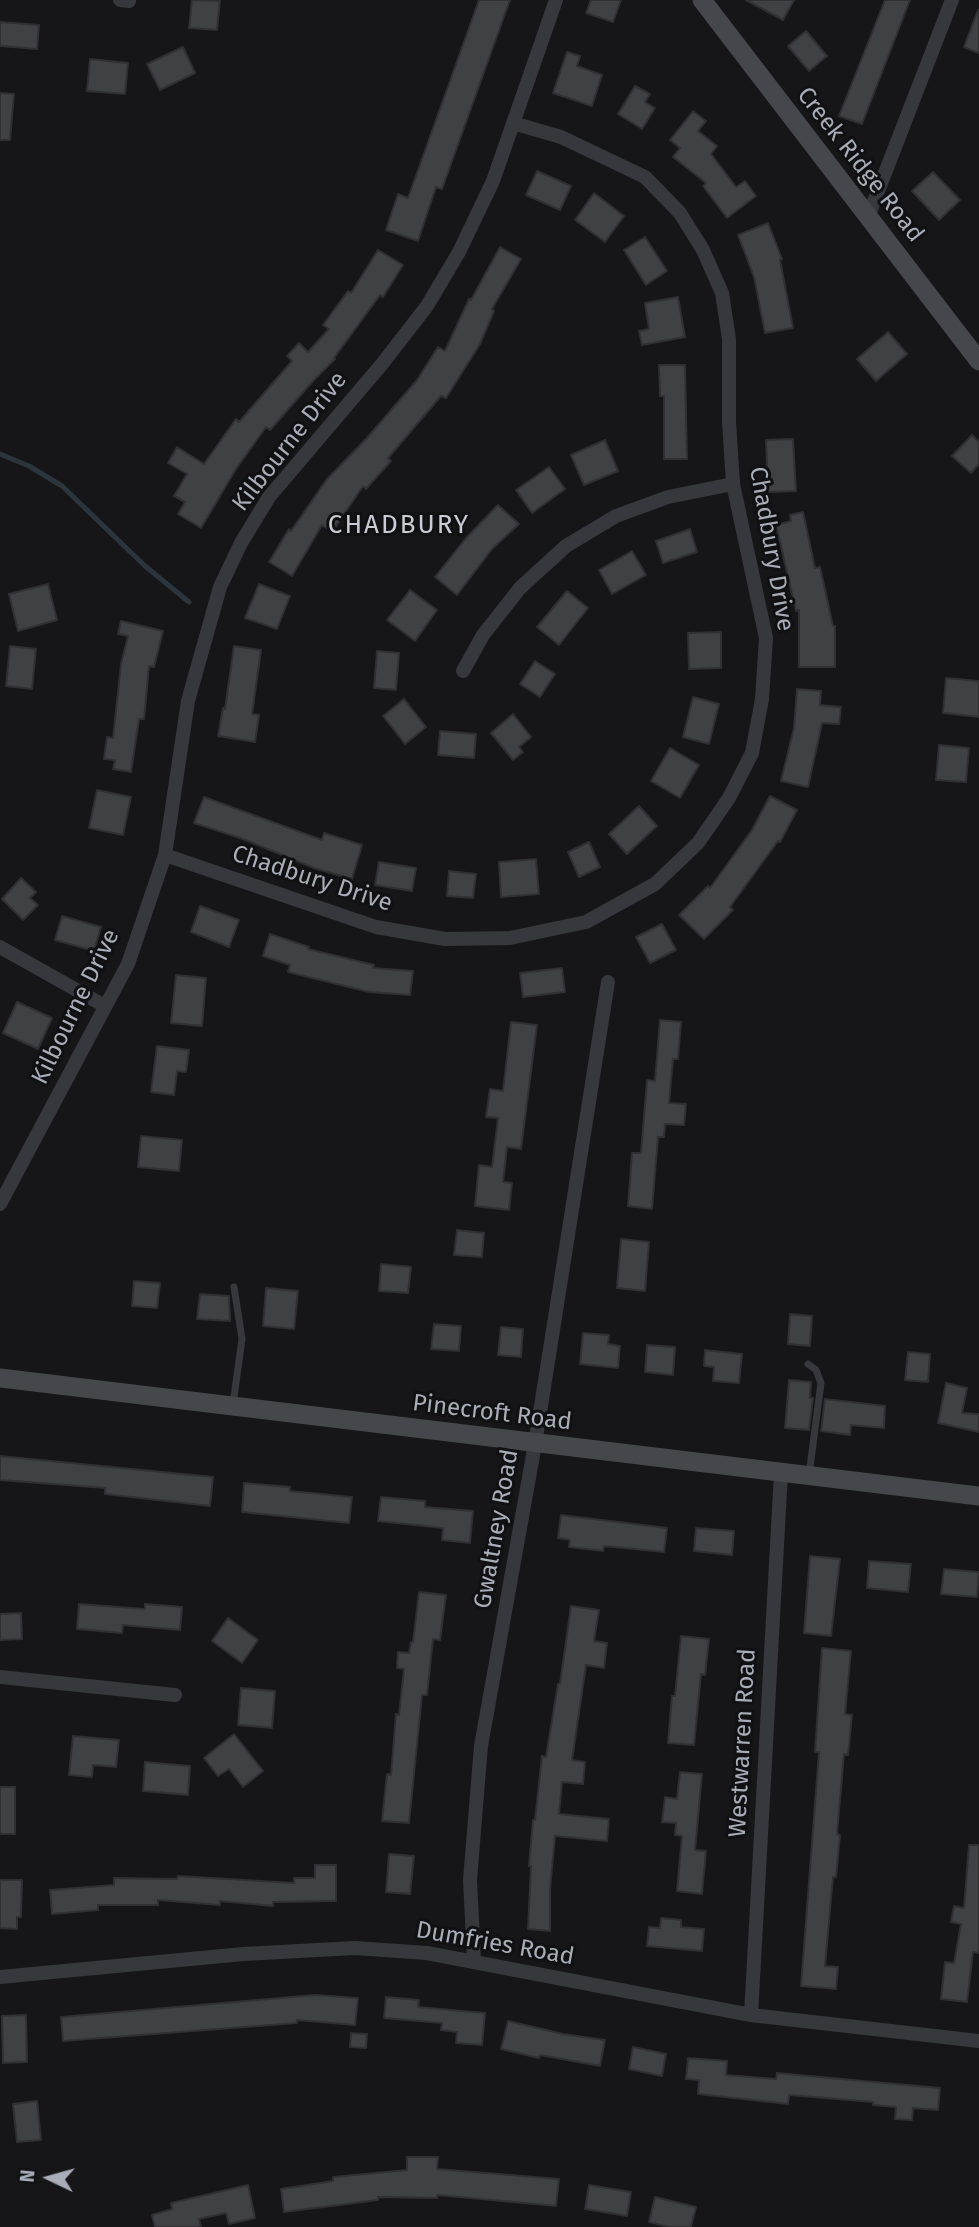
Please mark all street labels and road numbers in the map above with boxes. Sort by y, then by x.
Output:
street label: Creek Ridge Road [790,82,930,248]
street label: Kilbourne Drive [227,366,353,518]
street label: Chadbury Drive [742,464,800,634]
street label: Chadbury Drive [228,840,396,918]
street label: Kilbourne Drive [26,925,126,1089]
street label: Pinecroft Road [411,1389,573,1437]
street label: Gwaltney Road [469,1447,525,1611]
street label: Westwarren Road [724,1648,762,1838]
street label: Dumfries Road [414,1916,576,1972]

